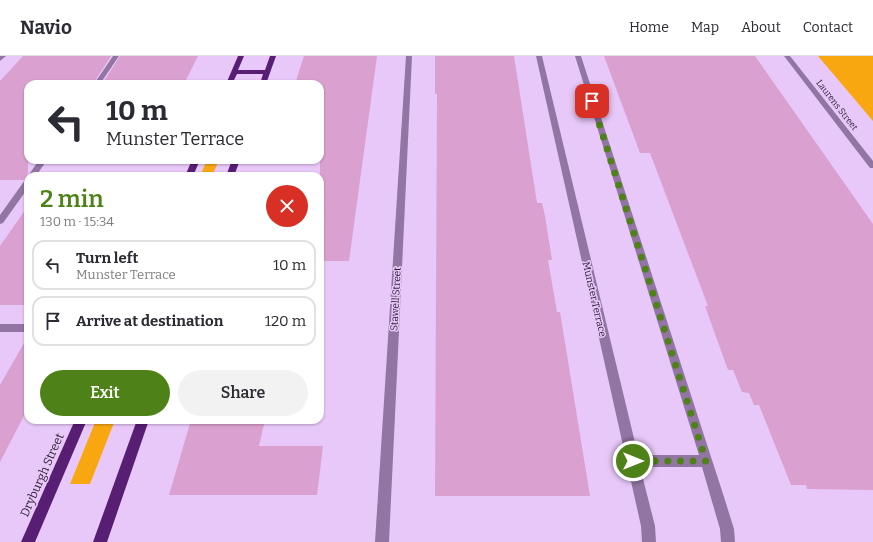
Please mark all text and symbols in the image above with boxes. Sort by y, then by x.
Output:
text: Navio [20,16,72,39]
text: Home [629,19,669,36]
text: Map [691,19,719,36]
text: About [741,19,781,36]
text: Contact [803,19,853,36]
street label: Laurens Street [814,78,860,133]
pin [575,84,609,118]
icon: arrive [581,90,603,112]
text: 10 m [106,94,168,127]
icon: left [40,96,92,148]
text: Munster Terrace [106,128,244,150]
text: 2 min [40,185,104,213]
button: close [266,185,308,227]
text: 130 m · 15:34 [40,214,114,229]
text: Turn left [76,249,138,267]
icon: left [42,254,64,276]
text: 10 m [273,256,306,274]
street label: Munster Terrace [580,261,608,338]
street label: Stawell Street [388,266,404,331]
text: Munster Terrace [76,267,176,282]
icon: arrive [42,310,64,332]
text: Arrive at destination [76,312,223,330]
text: 120 m [265,312,306,330]
button: Exit [40,370,170,416]
button: Share [178,370,308,416]
street label: Dryburgh Street [17,431,67,519]
position arrow [612,440,654,482]

